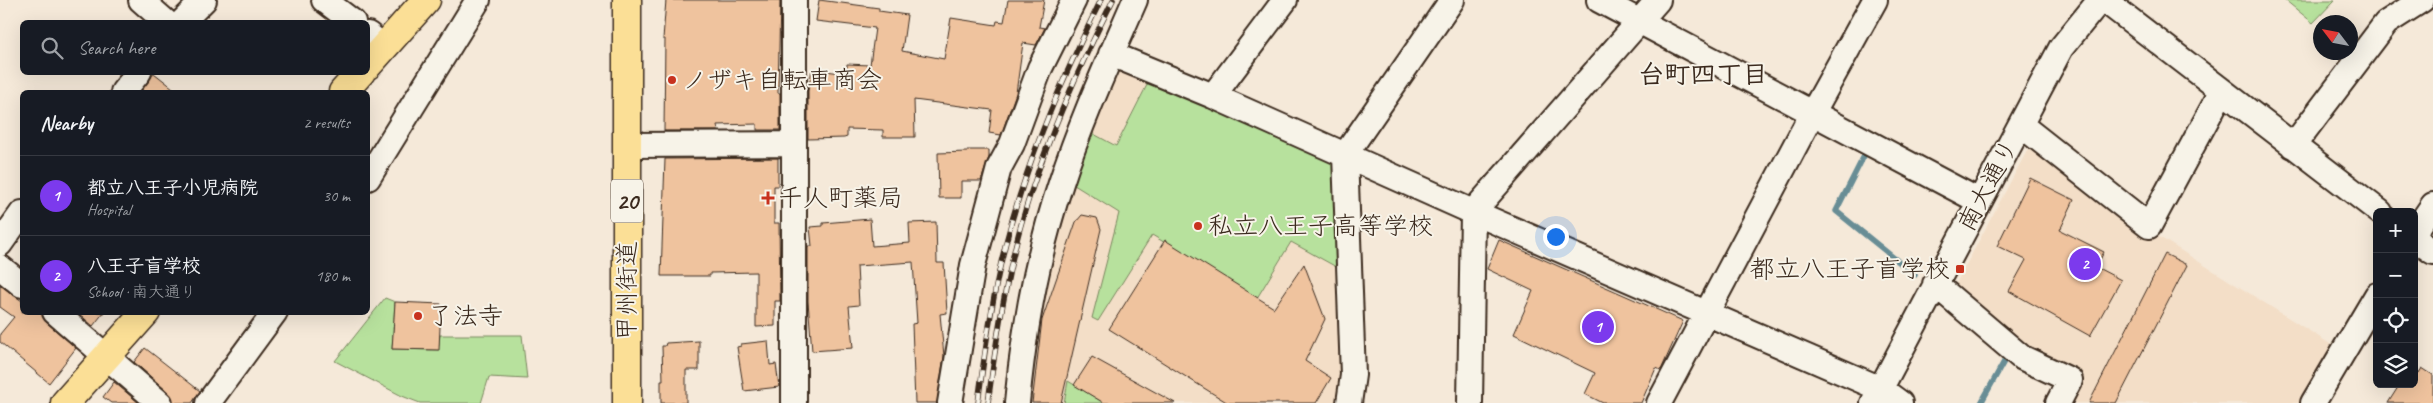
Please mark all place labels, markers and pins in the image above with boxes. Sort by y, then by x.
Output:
place label: ノザキ自転車商会 [682,64,882,96]
marker: ノザキ自転車商会 [666,74,678,86]
place label: 千人町薬局 [778,182,903,214]
marker: 千人町薬局 [762,192,774,204]
place label: 私立八王子高等学校 [1208,210,1433,242]
marker: 私立八王子高等学校 [1192,220,1204,232]
pin: 2 [2069,245,2101,283]
place label: 都立八王子盲学校 [1750,253,1950,285]
marker: 都立八王子盲学校 [1954,263,1966,275]
place label: 了法寺 [428,300,503,332]
pin: 1 [1582,308,1614,346]
marker: 了法寺 [412,310,424,322]

